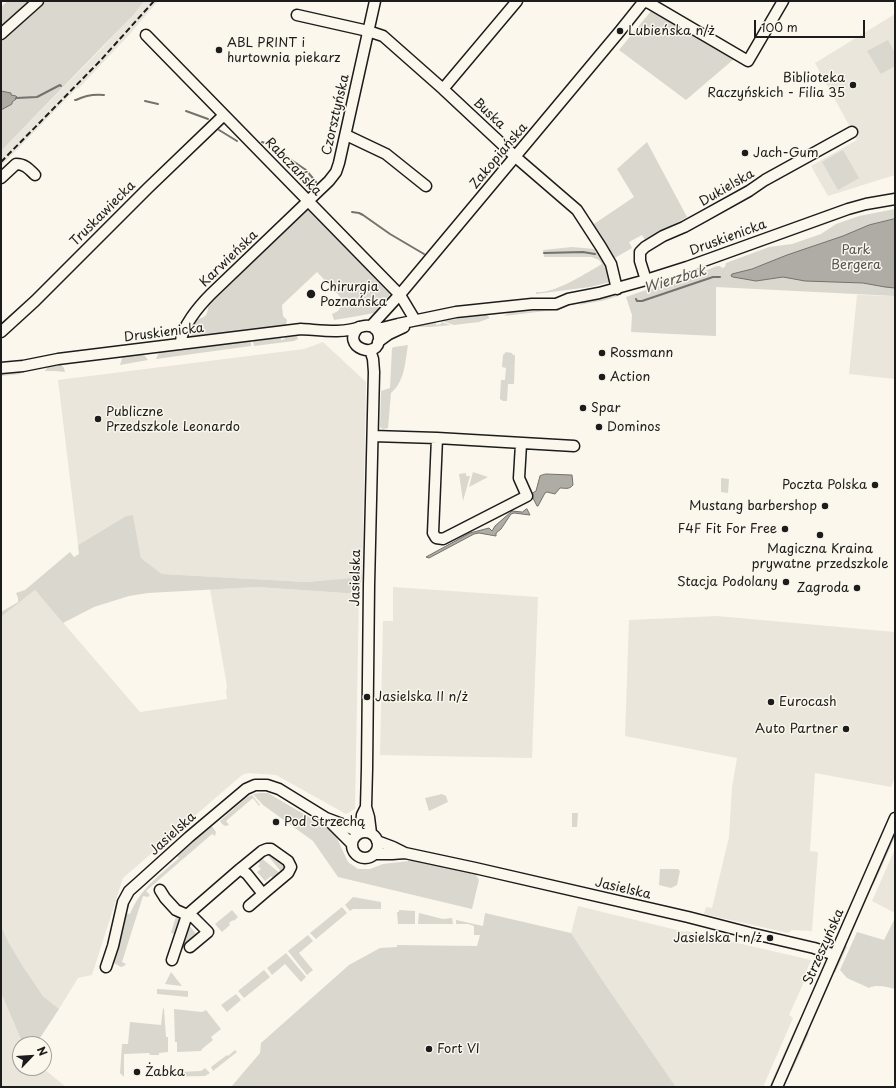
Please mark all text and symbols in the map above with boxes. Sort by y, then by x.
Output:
scale bar [756,12,867,38]
text: 100 m [761,18,798,36]
place label: Lubieńska n/ż [628,23,715,39]
marker: Lubieńska n/ż [615,26,625,36]
place label: ABL PRINT i hurtownia piekarz [227,35,340,66]
marker: ABL PRINT i hurtownia piekarz [214,45,224,55]
place label: Biblioteka Raczyńskich - Filia 35 [707,70,845,101]
street label: Czorsztyńska [319,73,353,157]
marker: Biblioteka Raczyńskich - Filia 35 [848,80,858,90]
street label: Buska [470,95,508,133]
street label: Zakopiańska [467,120,531,192]
street label: Rabczańska [261,135,325,199]
place label: Jach-Gum [753,145,819,161]
marker: Jach-Gum [740,148,750,158]
street label: Dukielska [697,166,757,210]
street label: Truskawiecka [67,178,139,250]
street label: Druskienicka [687,217,769,259]
street label: Karwieńska [197,228,261,290]
park label: Park Bergera [831,242,881,273]
water label: Wierzbak [642,263,708,297]
place label: Chirurgia Poznańska [320,279,387,310]
marker: Chirurgia Poznańska [305,288,317,300]
street label: Druskienicka [123,320,205,346]
place label: Rossmann [610,345,673,361]
marker: Rossmann [597,348,607,358]
place label: Action [610,369,650,385]
marker: Action [597,372,607,382]
place label: Spar [591,400,620,416]
marker: Spar [578,403,588,413]
place label: Publiczne Przedszkole Leonardo [106,404,240,435]
marker: Publiczne Przedszkole Leonardo [93,414,103,424]
place label: Dominos [607,419,660,435]
marker: Dominos [594,422,604,432]
place label: Poczta Polska [782,477,867,493]
marker: Poczta Polska [870,480,880,490]
place label: Mustang barbershop [689,498,817,514]
marker: Mustang barbershop [820,501,830,511]
place label: F4F Fit For Free [678,521,777,537]
marker: F4F Fit For Free [780,524,790,534]
marker: Magiczna Kraina prywatne przedszkole [815,530,825,540]
place label: Magiczna Kraina prywatne przedszkole [752,541,888,572]
street label: Jasielska [348,549,364,607]
place label: Stacja Podolany [677,574,778,590]
marker: Stacja Podolany [781,577,791,587]
place label: Zagroda [797,580,849,596]
marker: Zagroda [852,583,862,593]
place label: Jasielska II n/ż [375,689,468,705]
marker: Jasielska II n/ż [362,692,372,702]
place label: Eurocash [779,694,837,710]
marker: Eurocash [766,697,776,707]
place label: Auto Partner [755,721,838,737]
marker: Auto Partner [841,724,851,734]
street label: Jasielska [147,809,199,859]
place label: Pod Strzechą [284,814,365,830]
marker: Pod Strzechą [271,817,281,827]
street label: Jasielska [593,875,653,903]
street label: Strzeszyńska [800,907,848,987]
place label: Jasielska I n/ż [673,930,762,946]
marker: Jasielska I n/ż [765,933,775,943]
north arrow [12,1036,52,1076]
place label: Fort VI [437,1041,480,1057]
text: N [33,1044,52,1059]
marker: Fort VI [424,1044,434,1054]
place label: Żabka [145,1064,185,1080]
marker: Żabka [132,1067,142,1077]

